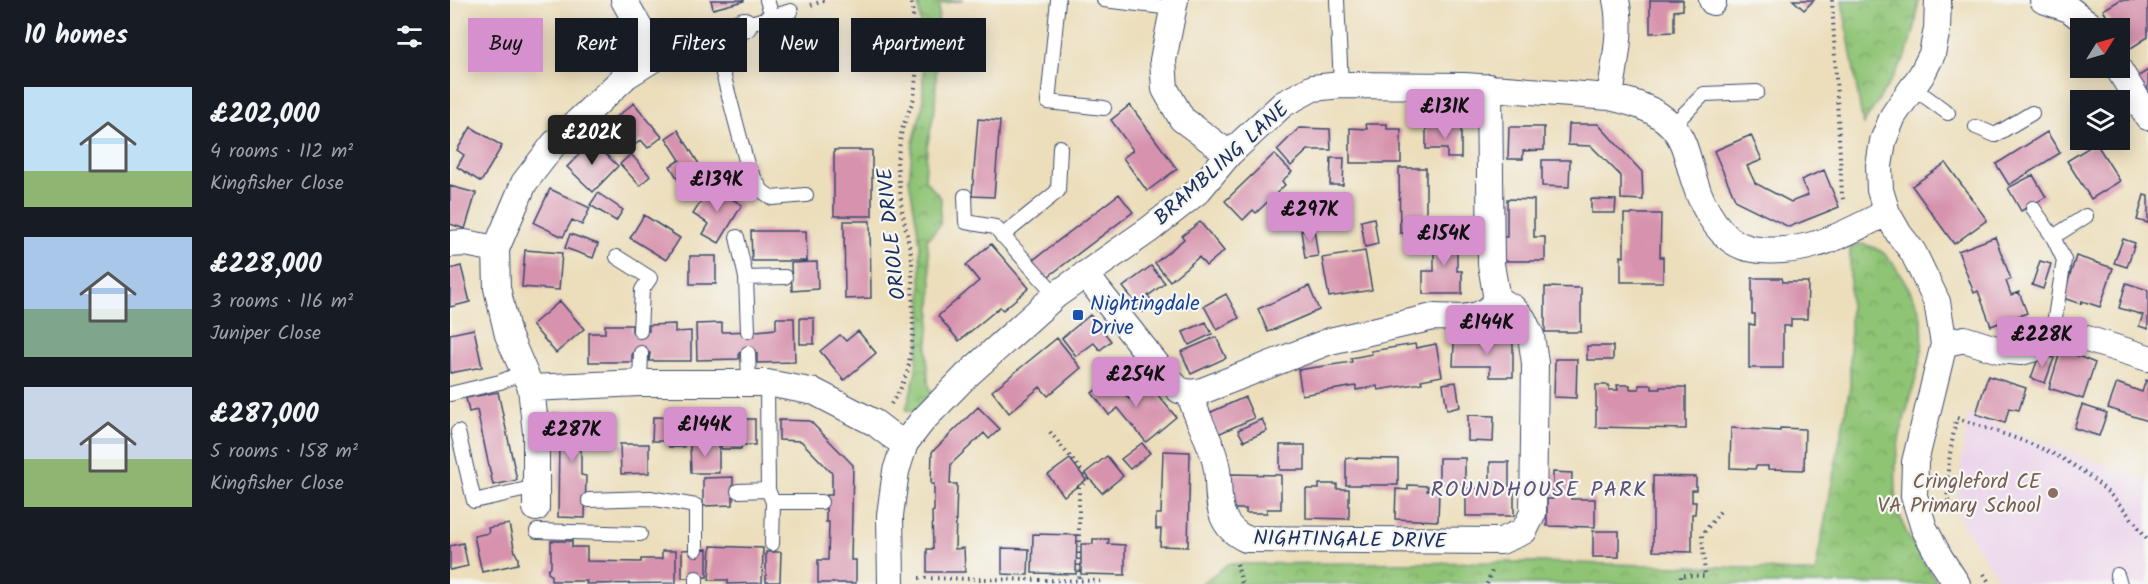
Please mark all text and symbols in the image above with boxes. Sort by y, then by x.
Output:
text: 10 homes [24,15,128,57]
chip: Buy [468,18,543,72]
chip: Rent [555,18,638,72]
chip: Filters [650,18,747,72]
chip: New [759,18,839,72]
chip: Apartment [851,18,986,72]
north arrow [2070,18,2130,78]
map controls [2070,18,2130,150]
icon: filters [393,20,426,53]
pin: £131K [1403,89,1487,140]
button: layers [2070,90,2130,150]
text: £131K [1420,92,1470,124]
text: £202,000 [210,94,320,136]
street label: BRAMBLING LANE [1147,94,1298,234]
icon: home [72,111,144,183]
pin: £202K [550,115,634,166]
text: £202K [562,118,622,150]
text: 4 rooms · 112 m² [210,136,353,168]
pin: £139K [675,162,759,213]
text: £139K [690,165,744,197]
street label: ORIOLE DRIVE [869,166,916,301]
text: Kingfisher Close [210,168,344,200]
pin: £297K [1268,192,1352,243]
text: £297K [1281,195,1339,227]
pin: £154K [1402,216,1486,267]
text: £154K [1417,219,1471,251]
text: £228,000 [210,244,322,286]
icon: home [72,261,144,333]
text: 3 rooms · 116 m² [210,286,353,318]
place label: Nightingdale Drive [1090,288,1200,345]
pin: £144K [1445,305,1529,356]
marker: Nightingdale Drive [1071,308,1085,322]
text: £144K [1460,308,1514,340]
pin: £228K [2000,317,2084,368]
text: Juniper Close [210,318,321,350]
text: £228K [2011,320,2073,352]
pin: £254K [1094,357,1178,408]
text: £254K [1106,360,1166,392]
text: £287,000 [210,394,319,436]
pin: £144K [663,407,747,458]
text: £144K [678,410,732,442]
icon: home [72,411,144,483]
pin: £287K [530,412,614,463]
text: £287K [542,415,602,447]
text: 5 rooms · 158 m² [210,436,358,468]
place label: Cringleford CE VA Primary School [1878,466,2042,523]
text: Kingfisher Close [210,468,344,500]
district label: ROUNDHOUSE PARK [1430,473,1648,508]
marker: Cringleford CE VA Primary School [2046,486,2060,500]
street label: NIGHTINGALE DRIVE [1253,522,1448,559]

